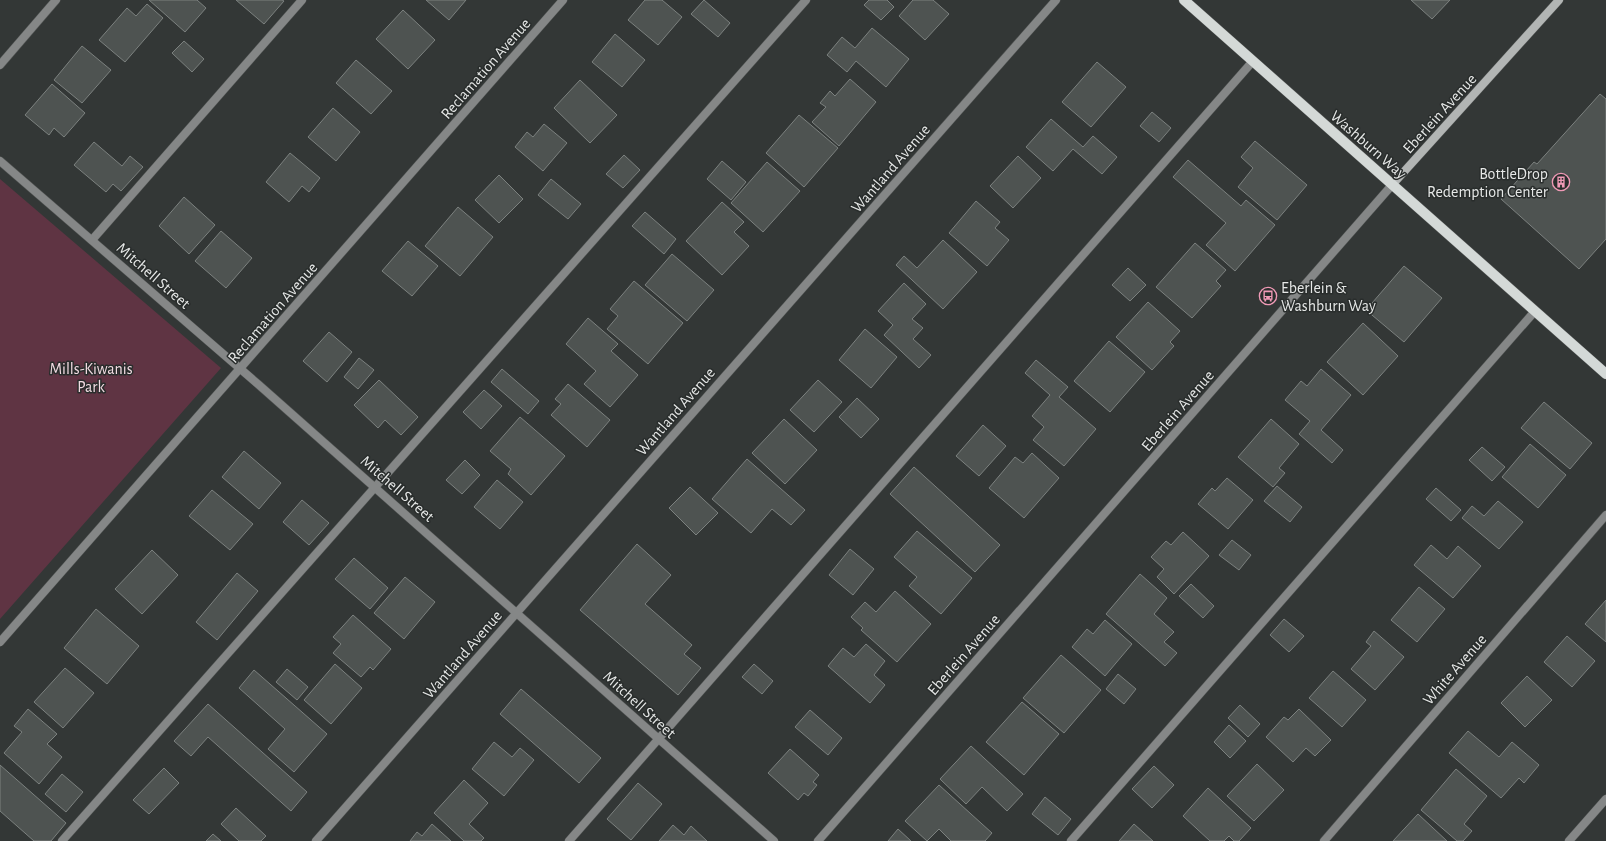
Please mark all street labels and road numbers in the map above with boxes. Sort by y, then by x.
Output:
street label: Reclamation Avenue [438,15,534,122]
street label: Eberlein Avenue [1400,71,1480,157]
street label: Washburn Way [1327,108,1409,183]
street label: Wantland Avenue [848,122,933,216]
street label: Mitchell Street [114,240,193,312]
street label: Reclamation Avenue [225,259,321,366]
street label: Wantland Avenue [633,365,718,459]
street label: Eberlein Avenue [1139,367,1217,454]
street label: Mitchell Street [358,453,437,525]
street label: Wantland Avenue [420,608,505,702]
street label: Eberlein Avenue [925,611,1003,698]
street label: White Avenue [1420,631,1490,708]
street label: Mitchell Street [600,668,679,741]

